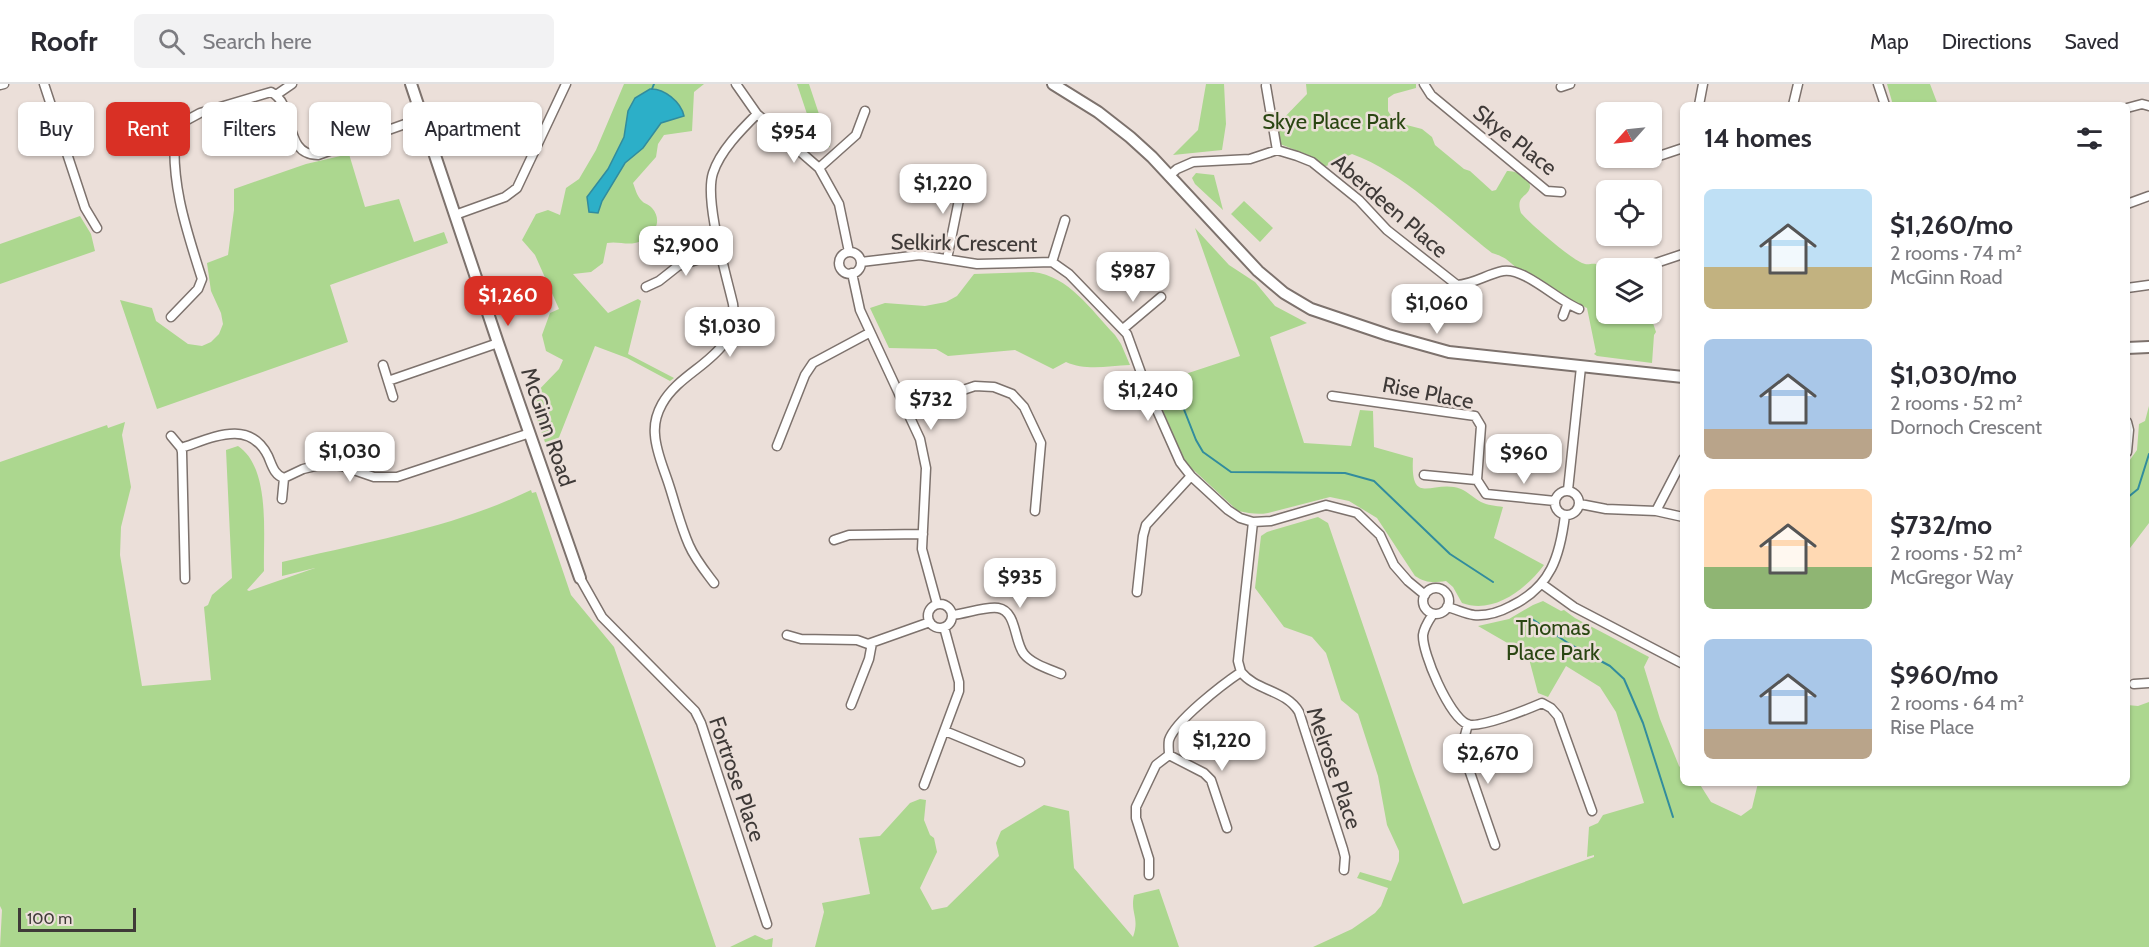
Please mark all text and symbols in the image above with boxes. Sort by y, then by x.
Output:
search box [134,14,554,68]
text: Roofr [30,24,98,58]
icon: search [155,25,188,58]
text: Search here [203,28,312,55]
text: Map [1870,29,1909,54]
text: Directions [1942,29,2031,54]
text: Saved [2064,29,2119,54]
street label: Skye Place [1468,99,1562,181]
chip: Buy [18,102,94,156]
chip: Rent [106,102,190,156]
chip: Filters [202,102,297,156]
chip: New [309,102,391,156]
chip: Apartment [403,102,542,156]
north arrow [1596,102,1662,168]
map controls [1596,102,1662,324]
park label: Skye Place Park [1262,108,1406,135]
pin: $954 [758,113,830,164]
text: $954 [771,120,817,144]
text: 14 homes [1704,122,1812,154]
icon: filters [2073,122,2106,155]
street label: Aberdeen Place [1326,148,1454,264]
pin: $1,220 [894,164,992,215]
text: $1,220 [914,171,972,195]
button: locate [1596,180,1662,246]
text: $1,260/mo [1890,209,2013,241]
icon: home [1752,213,1824,285]
pin: $2,900 [637,226,735,277]
street label: Selkirk Crescent [890,228,1038,258]
text: $2,900 [653,233,719,257]
text: 2 rooms · 74 m² [1890,241,2022,265]
pin: $987 [1097,252,1169,303]
button: layers [1596,258,1662,324]
text: $987 [1110,259,1156,283]
text: McGinn Road [1890,265,2003,289]
pin: $1,260 [459,276,557,327]
text: $1,260 [478,283,538,307]
pin: $1,060 [1388,284,1486,335]
text: $1,060 [1406,291,1468,315]
pin: $1,030 [681,307,779,358]
text: $1,030 [699,314,761,338]
text: $1,030/mo [1890,359,2017,391]
icon: home [1752,363,1824,435]
street label: McGinn Road [515,364,581,490]
pin: $1,240 [1099,371,1197,422]
street label: Rise Place [1380,371,1476,415]
text: $1,240 [1118,378,1178,402]
pin: $732 [895,380,967,431]
text: $732 [909,387,953,411]
text: 2 rooms · 52 m² [1890,391,2023,415]
text: Dornoch Crescent [1890,415,2042,439]
pin: $1,030 [301,432,399,483]
pin: $960 [1488,434,1560,485]
text: $1,030 [319,439,381,463]
text: $960 [1500,441,1548,465]
text: $732/mo [1890,509,1992,541]
icon: home [1752,513,1824,585]
text: 2 rooms · 52 m² [1890,541,2023,565]
pin: $935 [984,558,1056,609]
text: $935 [998,565,1042,589]
text: McGregor Way [1890,565,2014,589]
park label: Thomas Place Park [1506,614,1600,666]
text: $960/mo [1890,659,1998,691]
icon: home [1752,663,1824,735]
text: 2 rooms · 64 m² [1890,691,2024,715]
street label: Melrose Place [1300,703,1368,833]
street label: Fortrose Place [703,713,771,845]
text: Rise Place [1890,715,1974,739]
pin: $1,220 [1173,721,1271,772]
text: $1,220 [1193,728,1251,752]
pin: $2,670 [1439,734,1537,785]
text: $2,670 [1457,741,1519,765]
scale bar [18,905,136,932]
text: 100 m [27,909,72,928]

